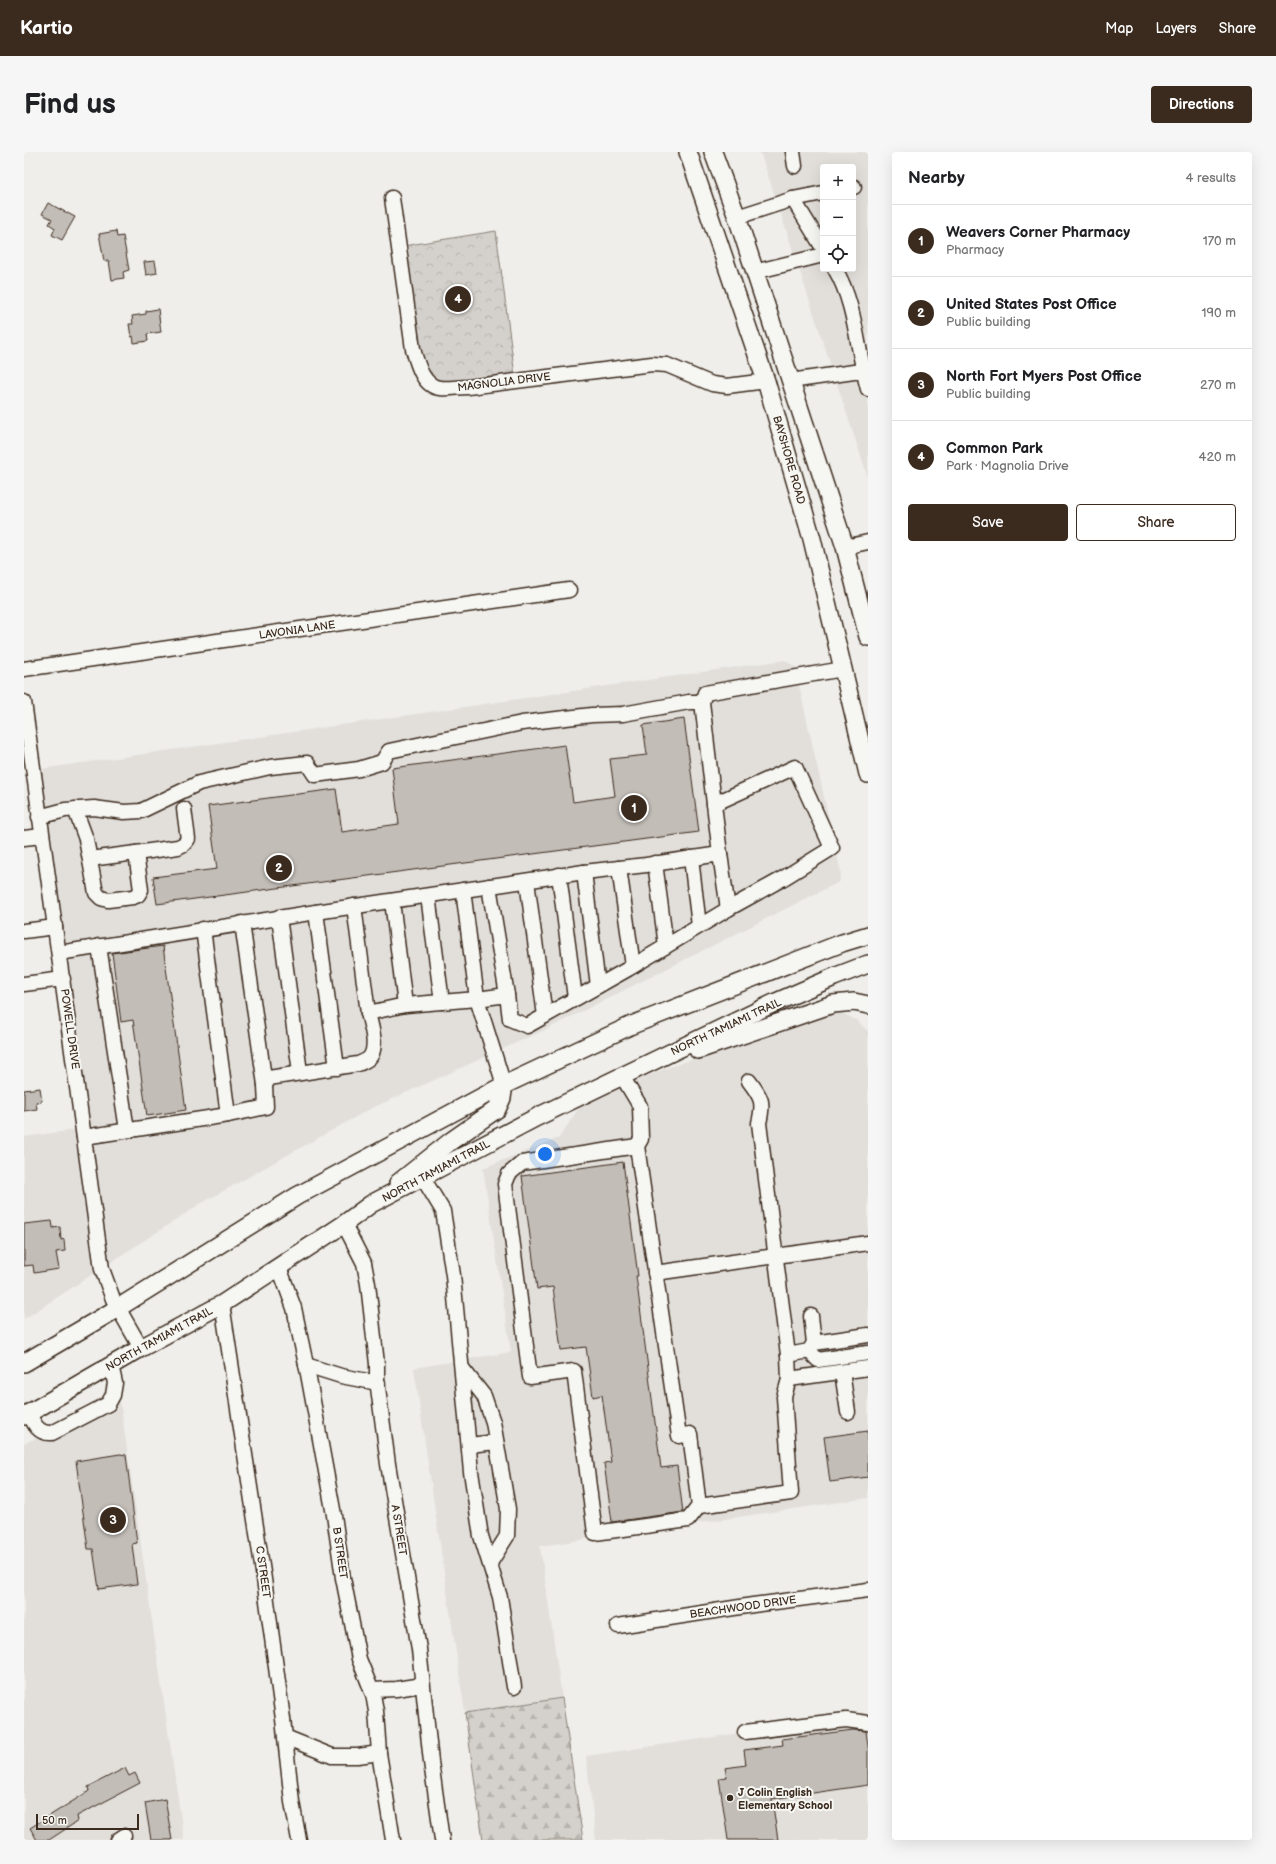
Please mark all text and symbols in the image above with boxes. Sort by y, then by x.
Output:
text: Kartio [20,17,73,40]
text: Map [1105,20,1133,37]
text: Layers [1155,20,1197,37]
text: Share [1219,20,1256,37]
button: Directions [1151,86,1252,123]
text: Find us [24,88,116,121]
map controls [820,164,856,272]
button: + [820,164,856,200]
text: Nearby [908,168,965,188]
text: 4 results [1186,170,1236,186]
button: − [820,200,856,236]
text: Weavers Corner Pharmacy [946,223,1130,242]
text: 1 [918,233,924,249]
text: 170 m [1203,233,1236,249]
button: locate [820,236,856,272]
text: Pharmacy [946,242,1004,258]
pin: 4 [445,284,471,314]
text: United States Post Office [946,295,1117,314]
text: 2 [917,305,925,321]
text: 190 m [1202,305,1236,321]
text: Public building [946,314,1031,330]
text: North Fort Myers Post Office [946,367,1142,386]
street label: MAGNOLIA DRIVE [457,370,551,394]
text: 3 [917,377,925,393]
text: 270 m [1200,377,1236,393]
text: Public building [946,386,1031,402]
street label: BAYSHORE ROAD [770,414,808,506]
text: Common Park [946,439,1043,458]
text: 4 [917,449,925,465]
text: 420 m [1198,449,1236,465]
text: Park · Magnolia Drive [946,458,1069,474]
button: Save [908,504,1068,541]
button: Share [1076,504,1236,541]
street label: LAVONIA LANE [258,618,336,642]
pin: 1 [621,793,647,823]
pin: 2 [266,853,292,883]
street label: POWELL DRIVE [58,988,82,1070]
street label: NORTH TAMIAMI TRAIL [669,995,784,1058]
street label: NORTH TAMIAMI TRAIL [380,1137,493,1205]
your location [535,1144,555,1164]
street label: NORTH TAMIAMI TRAIL [103,1304,215,1374]
street label: A STREET [389,1504,410,1557]
pin: 3 [100,1505,126,1535]
street label: B STREET [330,1526,350,1580]
street label: C STREET [253,1545,273,1599]
street label: BEACHWOOD DRIVE [689,1593,797,1621]
place label: J Colin English Elementary School [738,1786,832,1812]
marker: J Colin English Elementary School [725,1793,735,1803]
scale bar [36,1812,139,1831]
text: 50 m [42,1814,67,1827]

